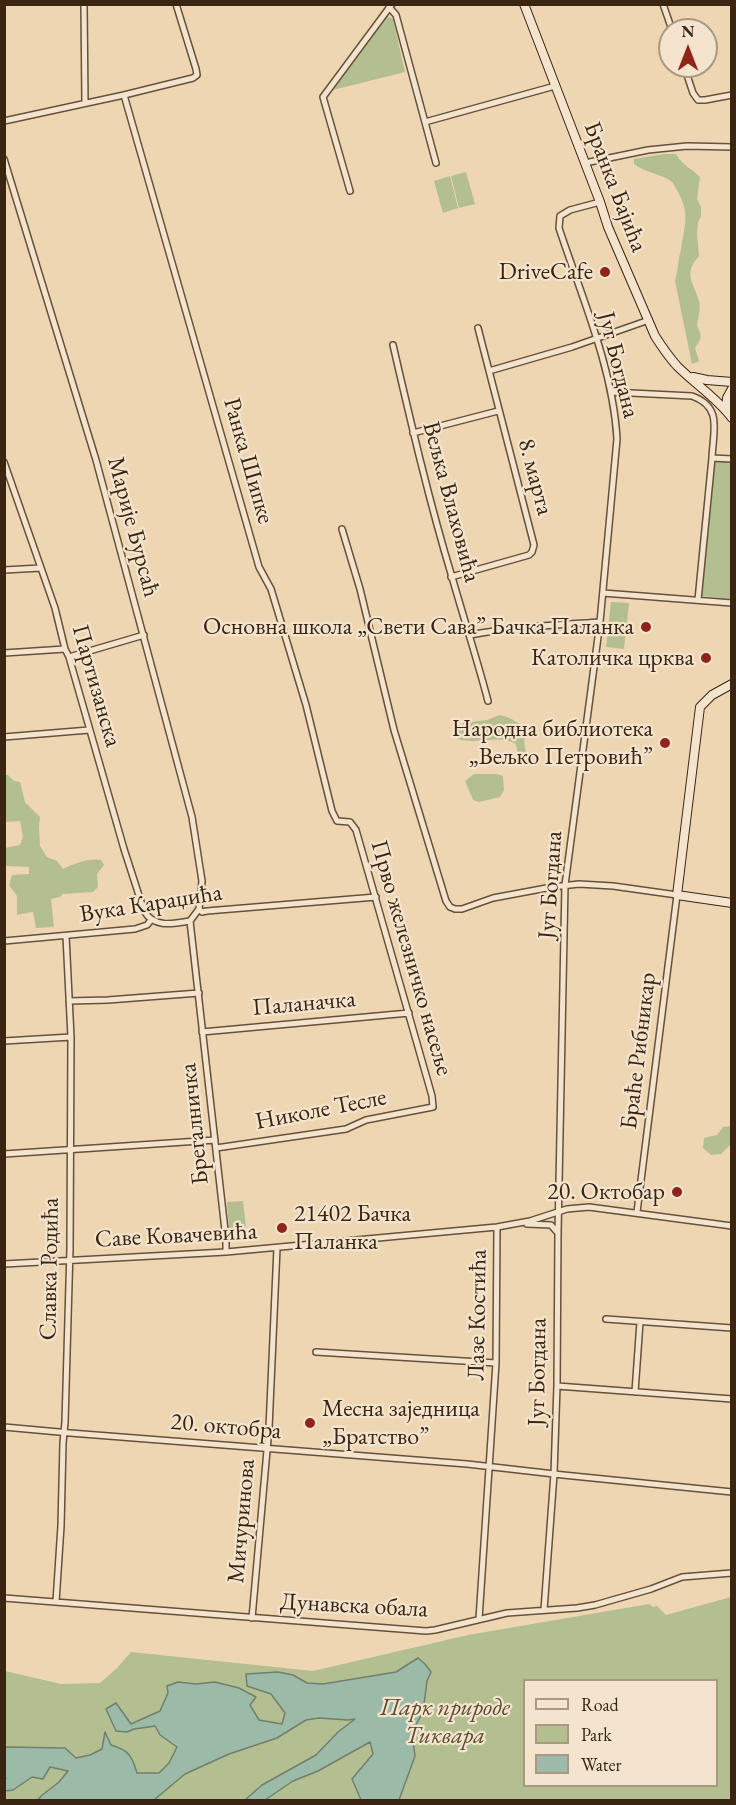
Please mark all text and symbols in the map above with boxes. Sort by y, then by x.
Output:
north arrow [658,18,718,78]
text: N [682,21,694,42]
street label: Бранка Бајића [577,118,653,256]
place label: DriveCafe [499,258,593,286]
marker: DriveCafe [598,265,612,279]
street label: Југ Богдана [591,309,645,421]
street label: Ранка Шипке [216,395,280,527]
street label: Вељка Влаховића [416,419,486,585]
street label: 8. марта [511,435,559,519]
street label: Марије Бурсаћ [100,454,166,600]
place label: Основна школа „Свети Сава” Бачка Паланка [203,613,634,641]
marker: Основна школа „Свети Сава” Бачка Паланка [639,620,653,634]
street label: Партизанска [65,622,127,750]
place label: Католичка црква [531,644,694,672]
marker: Католичка црква [699,651,713,665]
place label: Народна библиотека „Вељко Петровић” [452,715,653,771]
marker: Народна библиотека „Вељко Петровић” [658,736,672,750]
street label: Југ Богдана [533,830,569,940]
street label: Прво железничко насеље [364,837,458,1079]
street label: Вука Караџића [78,879,224,929]
street label: Браће Рибникар [615,971,663,1131]
street label: Паланачка [251,985,357,1023]
street label: Брегалничка [174,1062,216,1186]
street label: Николе Тесле [253,1083,389,1137]
place label: 20. Октобар [547,1178,665,1206]
marker: 20. Октобар [670,1185,684,1199]
street label: Славка Родића [34,1197,66,1341]
place label: 21402 Бачка Паланка [294,1200,411,1256]
street label: Саве Ковачевића [94,1217,258,1255]
marker: 21402 Бачка Паланка [275,1221,289,1235]
street label: Лазе Костића [462,1249,494,1381]
street label: Југ Богдана [523,1317,553,1427]
place label: Месна заједница „Братство” [322,1395,480,1451]
street label: 20. октобра [169,1408,283,1446]
marker: Месна заједница „Братство” [303,1416,317,1430]
street label: Мичуринова [222,1458,262,1584]
street label: Дунавска обала [279,1588,429,1624]
legend [523,1679,718,1787]
text: Road [581,1693,619,1716]
park label: Парк природе Тиквара [380,1694,510,1750]
text: Park [581,1723,612,1746]
text: Water [581,1753,622,1776]

